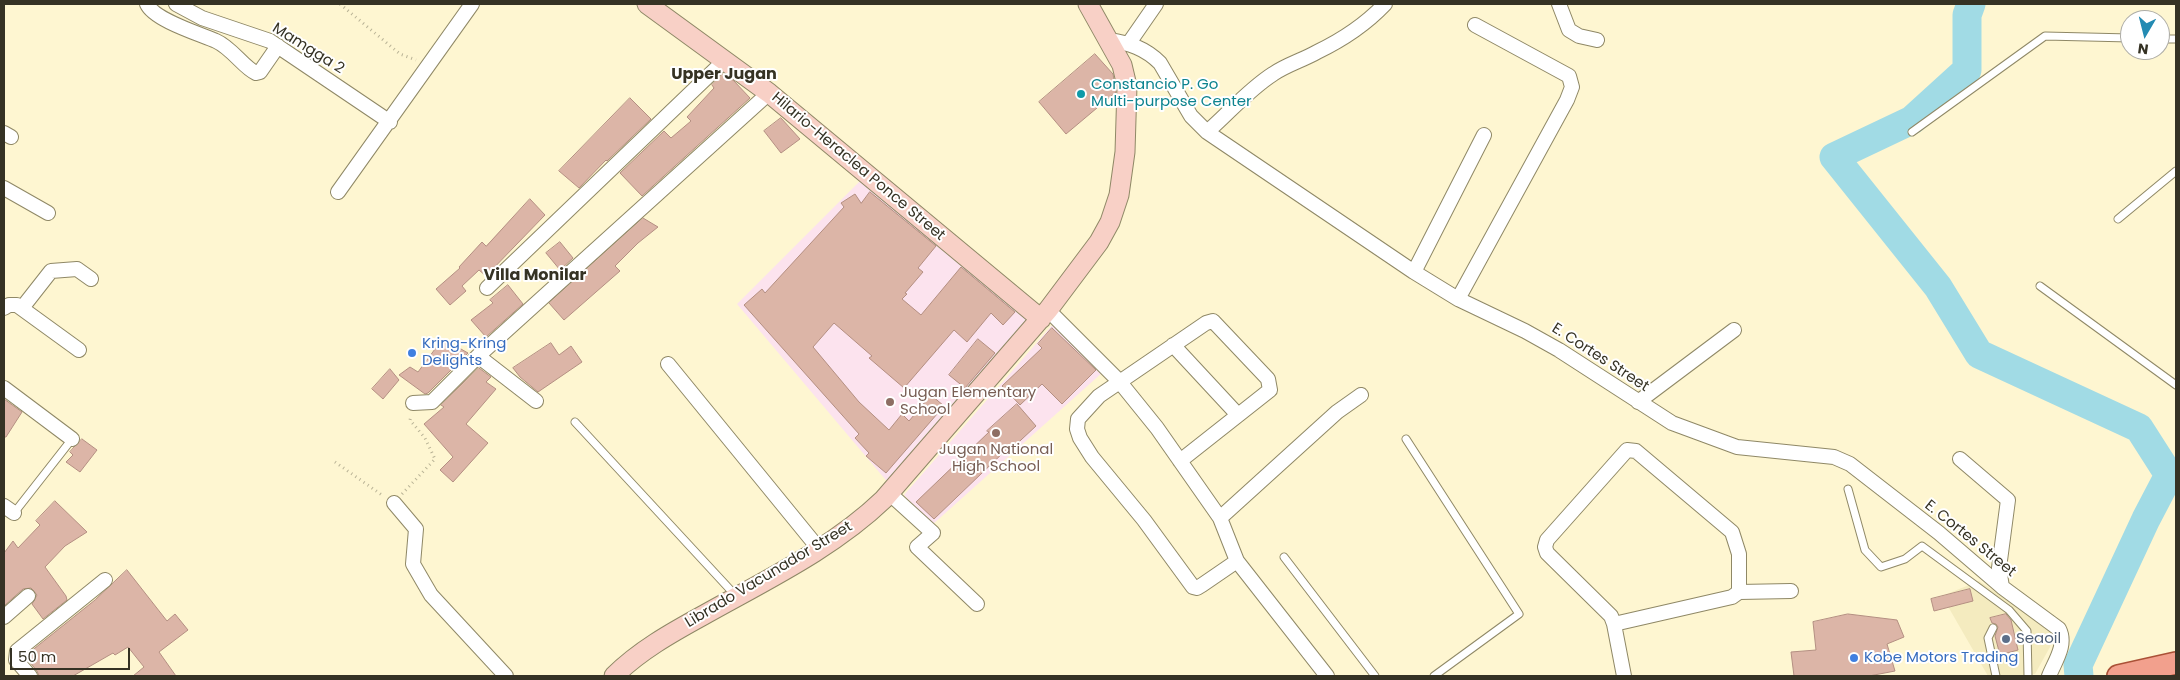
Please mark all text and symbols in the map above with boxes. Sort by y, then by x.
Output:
north arrow [2120,10,2170,60]
street label: Mamgga 2 [269,20,347,78]
text: N [2136,38,2150,59]
district label: Upper Jugan [671,65,777,85]
place label: Constancio P. Go Multi-purpose Center [1091,76,1252,111]
marker: Constancio P. Go Multi-purpose Center [1075,88,1087,100]
street label: Hilario-Heraclea Ponce Street [768,89,948,245]
district label: Villa Monilar [484,266,586,286]
street label: E. Cortes Street [1548,320,1652,396]
place label: Kring-Kring Delights [422,335,506,370]
marker: Kring-Kring Delights [406,347,418,359]
place label: Jugan Elementary School [900,384,1036,419]
marker: Jugan Elementary School [884,396,896,408]
marker: Jugan National High School [990,427,1002,439]
place label: Jugan National High School [939,441,1053,476]
street label: E. Cortes Street [1921,497,2019,581]
street label: Librado Vacunador Street [682,518,856,632]
place label: Seaoil [2016,630,2061,648]
marker: Seaoil [2000,633,2012,645]
scale bar [12,638,132,670]
text: 50 m [18,646,56,667]
place label: Kobe Motors Trading [1864,649,2018,667]
marker: Kobe Motors Trading [1848,652,1860,664]

